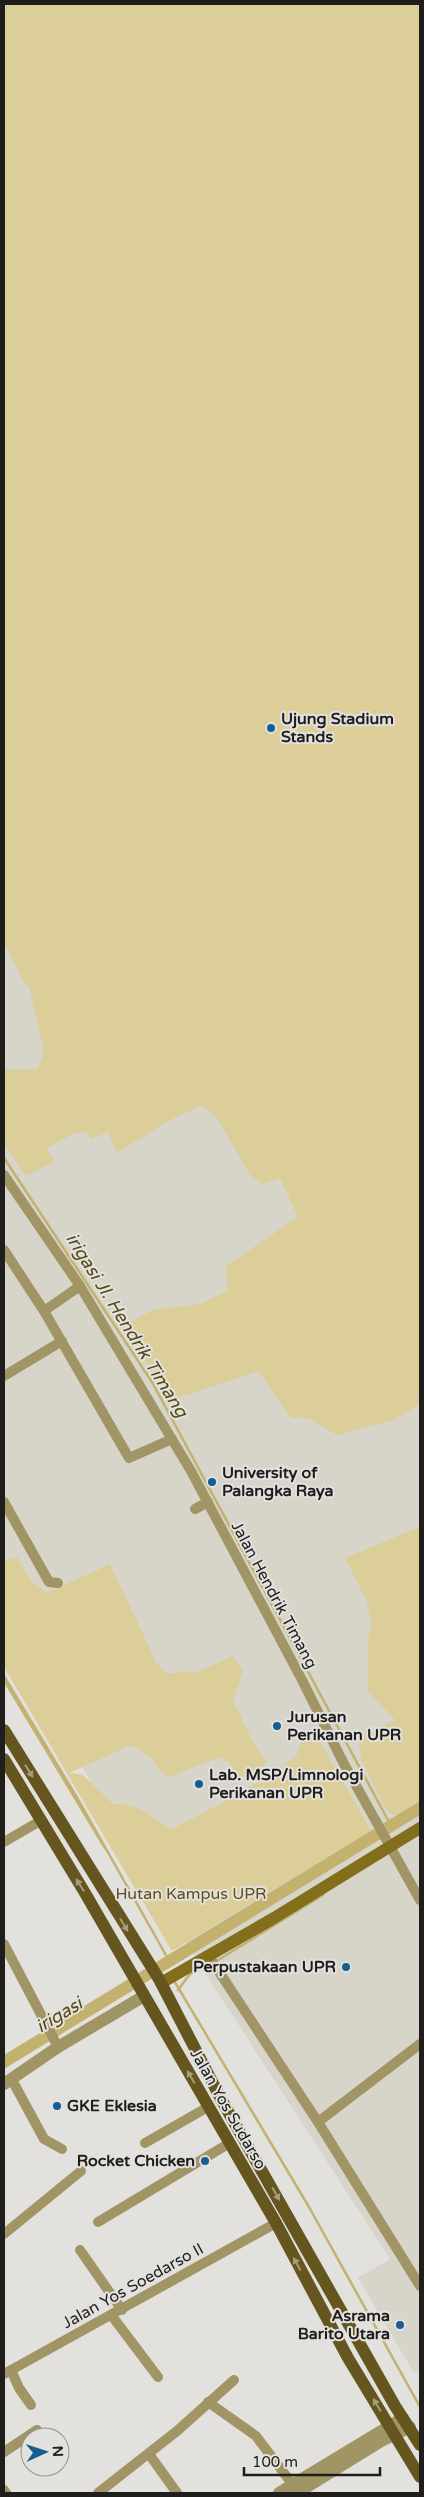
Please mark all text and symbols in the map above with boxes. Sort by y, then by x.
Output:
place label: Ujung Stadium Stands [281,709,394,747]
marker: Ujung Stadium Stands [265,722,277,734]
water label: irigasi Jl. Hendrik Timang [61,1229,194,1423]
place label: University of Palangka Raya [222,1463,334,1501]
marker: University of Palangka Raya [206,1476,218,1488]
street label: Jalan Hendrik Timang [227,1518,321,1672]
place label: Jurusan Perikanan UPR [286,1707,401,1745]
marker: Jurusan Perikanan UPR [271,1720,283,1732]
one-way arrow [25,1765,34,1778]
place label: Lab. MSP/Limnologi Perikanan UPR [209,1765,363,1803]
marker: Lab. MSP/Limnologi Perikanan UPR [193,1778,205,1790]
one-way arrow [76,1879,85,1892]
park label: Hutan Kampus UPR [116,1884,266,1904]
one-way arrow [119,1918,128,1931]
place label: Perpustakaan UPR [193,1957,336,1977]
marker: Perpustakaan UPR [340,1961,352,1973]
water label: irigasi [32,1991,88,2037]
street label: Jalan Yos Sudarso [185,2045,271,2173]
one-way arrow [186,2070,195,2084]
place label: GKE Eklesia [67,2096,157,2116]
marker: GKE Eklesia [51,2100,63,2112]
place label: Rocket Chicken [77,2151,195,2171]
marker: Rocket Chicken [199,2155,211,2167]
one-way arrow [272,2188,281,2201]
street label: Jalan Yos Soedarso II [59,2239,207,2333]
one-way arrow [293,2257,302,2270]
place label: Asrama Barito Utara [298,2306,390,2344]
marker: Asrama Barito Utara [394,2319,406,2331]
one-way arrow [372,2399,381,2412]
north arrow [20,2427,70,2477]
scale bar [244,2444,380,2476]
text: N [49,2445,66,2457]
text: 100 m [252,2453,298,2471]

